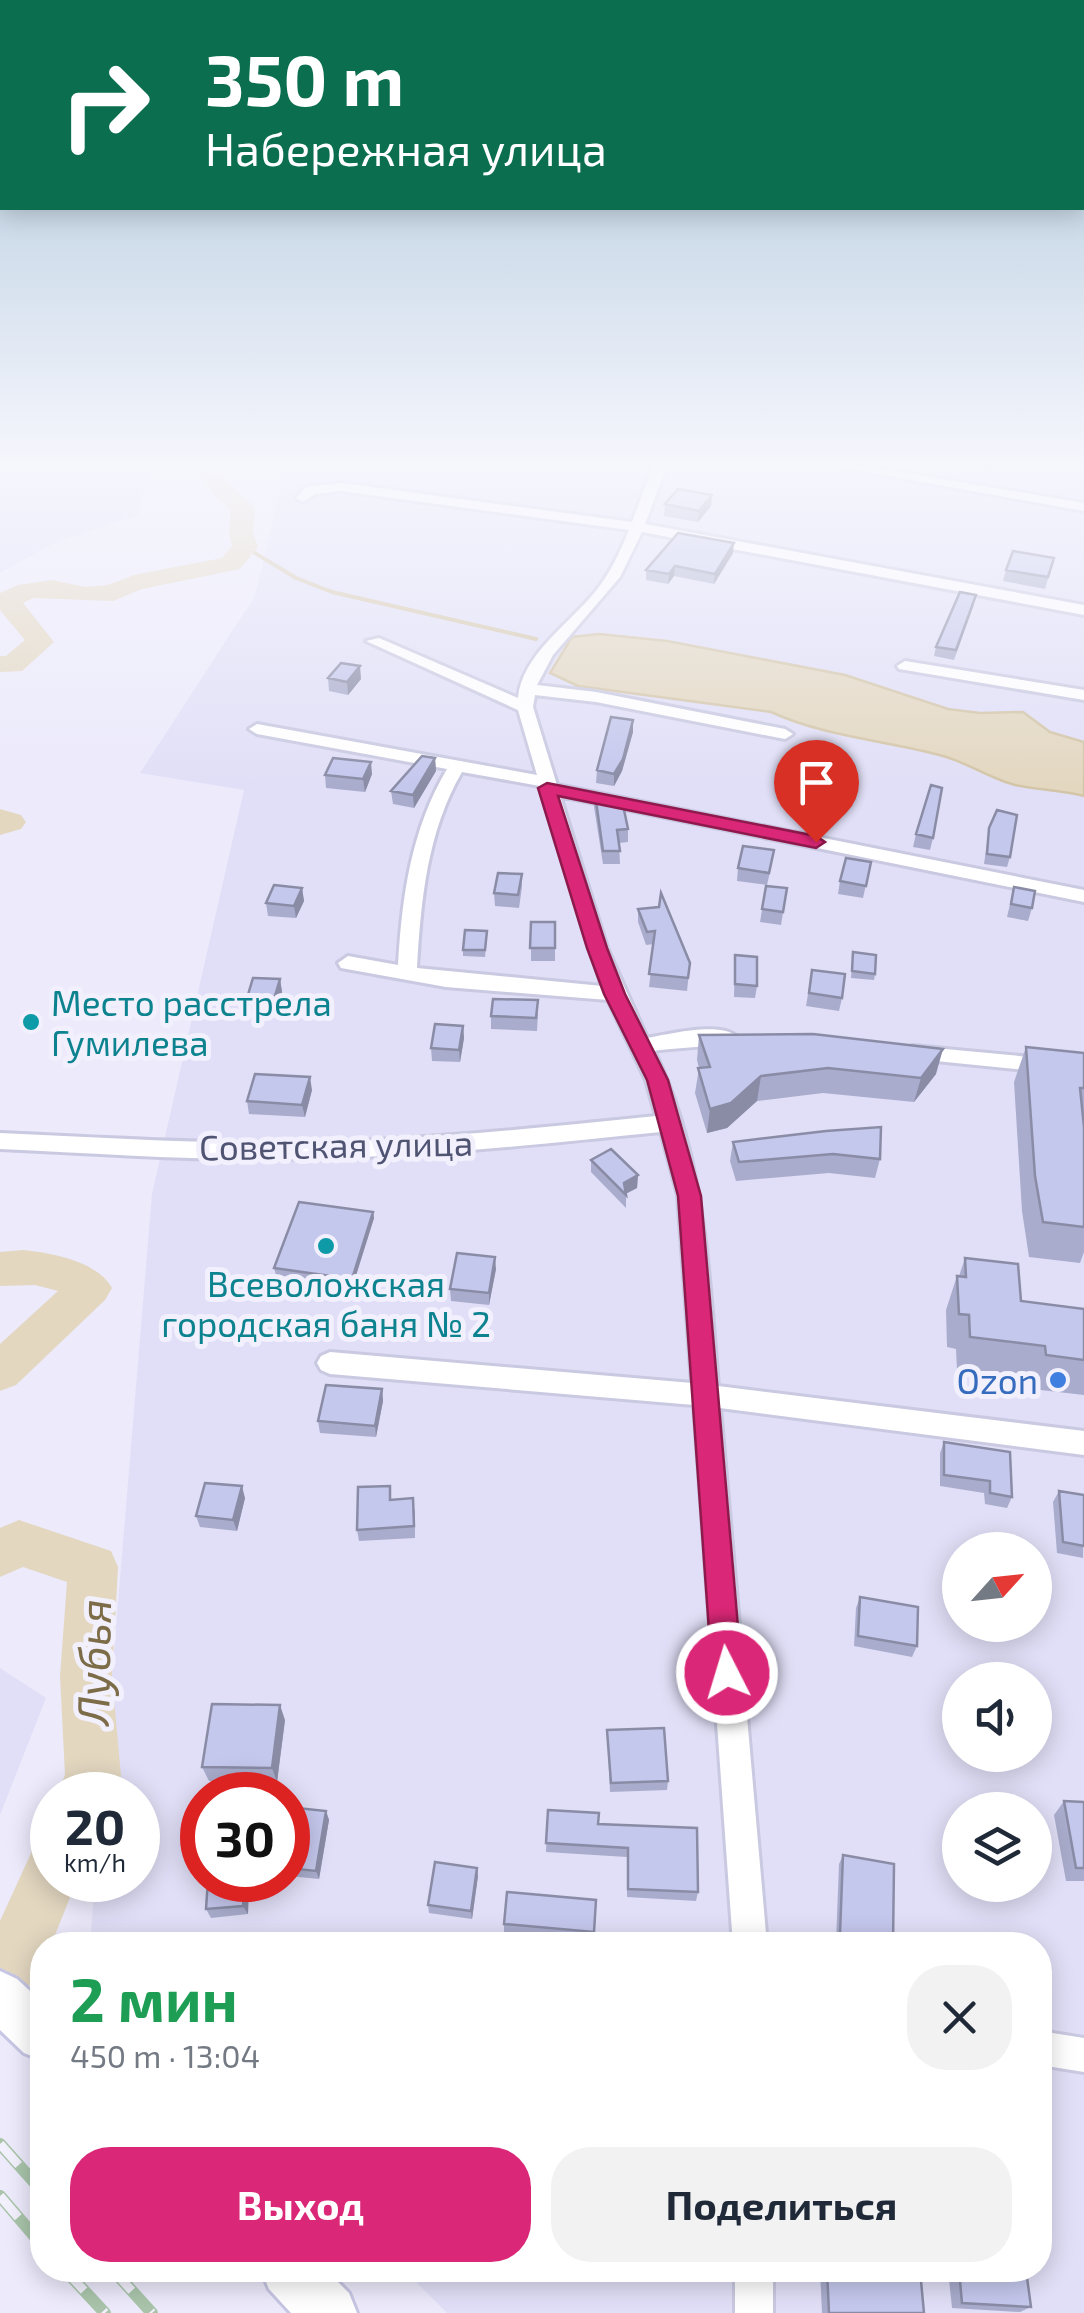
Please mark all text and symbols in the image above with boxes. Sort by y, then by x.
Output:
text: 350 m [205,36,404,120]
icon: right [40,40,170,170]
text: Набережная улица [205,121,607,175]
pin [774,740,859,843]
icon: arrive [789,755,844,810]
place label: Место расстрела Гумилева [51,981,332,1064]
marker: Место расстрела Гумилева [20,1011,42,1033]
street label: Советская улица [199,1121,473,1168]
marker: Всеволожская городская баня № 2 [315,1235,337,1257]
place label: Всеволожская городская баня № 2 [161,1262,491,1344]
place label: Ozon [957,1359,1038,1401]
marker: Ozon [1047,1369,1069,1391]
north arrow [942,1532,1052,1642]
map controls [942,1532,1052,1902]
water label: Лубья [64,1598,121,1728]
position arrow [675,1621,779,1725]
button: sound [942,1662,1052,1772]
speed limit sign: 30 [180,1772,310,1902]
button: layers [942,1792,1052,1902]
text: 20 [65,1795,125,1855]
text: km/h [64,1847,126,1877]
text: 2 мин [70,1962,238,2034]
button: close [907,1965,1012,2070]
text: 450 m · 13:04 [70,2036,260,2074]
button: Выход [70,2147,531,2262]
button: Поделиться [551,2147,1012,2262]

